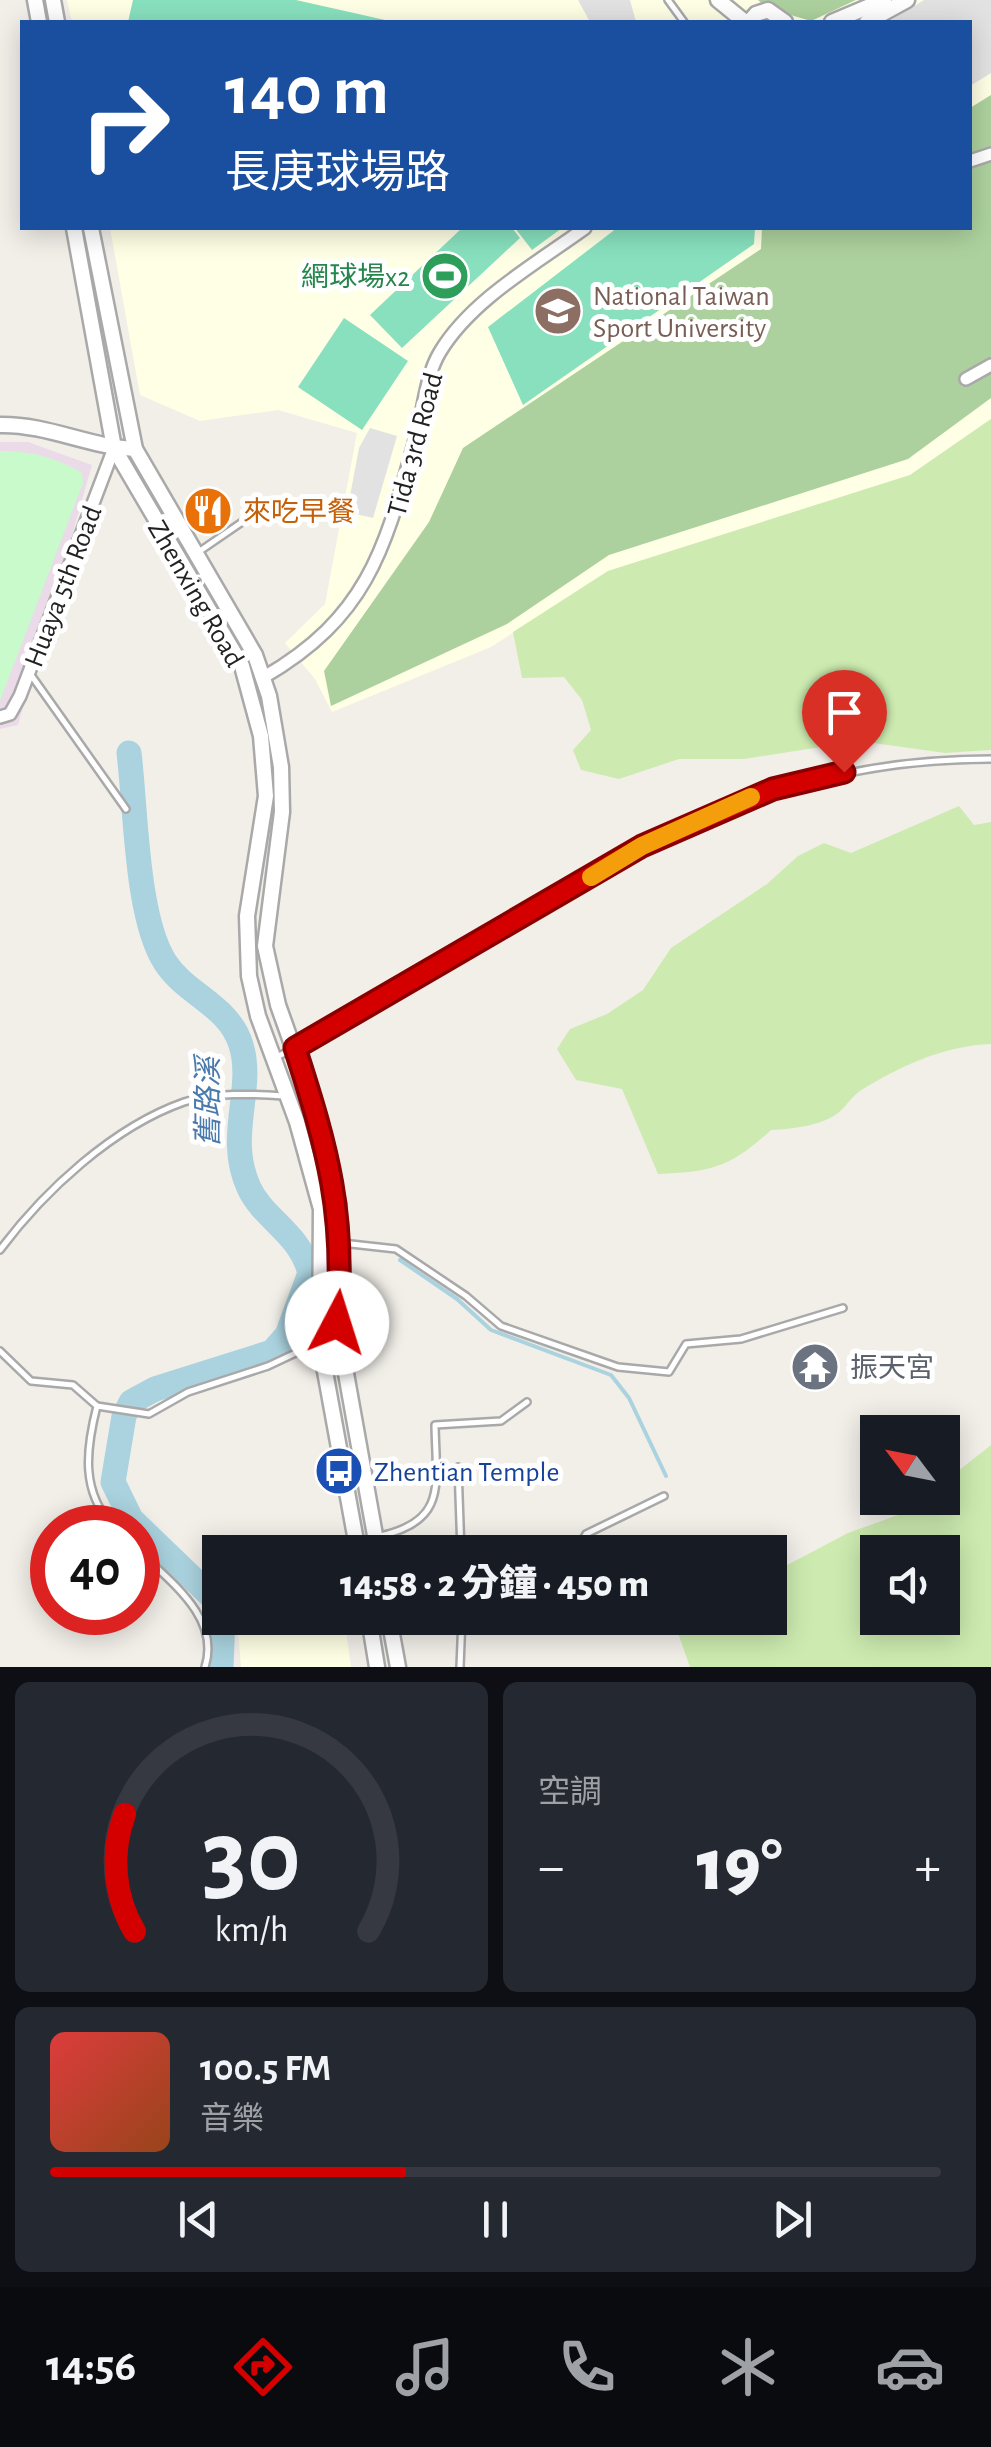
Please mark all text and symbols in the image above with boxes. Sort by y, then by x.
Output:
text: 140 m [225,57,389,127]
icon: right [60,60,190,190]
text: 長庚球場路 [225,151,450,196]
sports icon: 網球場x2 [419,250,471,302]
place label: 網球場x2 [301,262,410,292]
place label: National Taiwan Sport University [593,283,770,343]
school or university icon: National Taiwan Sport University [532,285,584,337]
street label: Tida 3rd Road [383,369,449,520]
restaurant icon: 來吃早餐 [182,485,234,537]
place label: 來吃早餐 [243,497,355,527]
street label: Huaya 5th Road [20,502,107,671]
street label: Zhenxing Road [142,516,248,672]
pin [802,670,887,773]
icon: arrive [817,685,872,740]
water label: 舊路溪 [192,1053,224,1147]
position arrow [285,1271,389,1375]
temple icon: 振天宮 [789,1341,841,1393]
place label: 振天宮 [850,1353,934,1383]
north arrow [860,1415,960,1515]
map controls [860,1415,960,1635]
bus stop icon: Zhentian Temple [313,1445,365,1497]
place label: Zhentian Temple [374,1459,559,1487]
speed limit sign: 40 [30,1505,160,1635]
button: sound [860,1535,960,1635]
text: 14:58 · 2 分鐘 · 450 m [340,1566,649,1604]
text: 空調 [538,1776,602,1808]
text: 30 [202,1806,301,1910]
text: 19° [696,1829,783,1904]
text: − [538,1840,564,1895]
text: + [915,1840,941,1895]
text: km/h [215,1912,288,1948]
text: 100.5 FM [200,2050,331,2088]
text: 音樂 [200,2103,264,2135]
icon: previous [171,2192,226,2247]
icon: pause [468,2192,523,2247]
icon: next [765,2192,820,2247]
icon: directions [228,2332,298,2402]
icon: music [390,2332,460,2402]
icon: phone [552,2332,622,2402]
icon: climate [713,2332,783,2402]
icon: car [875,2332,945,2402]
text: 14:56 [46,2344,136,2389]

